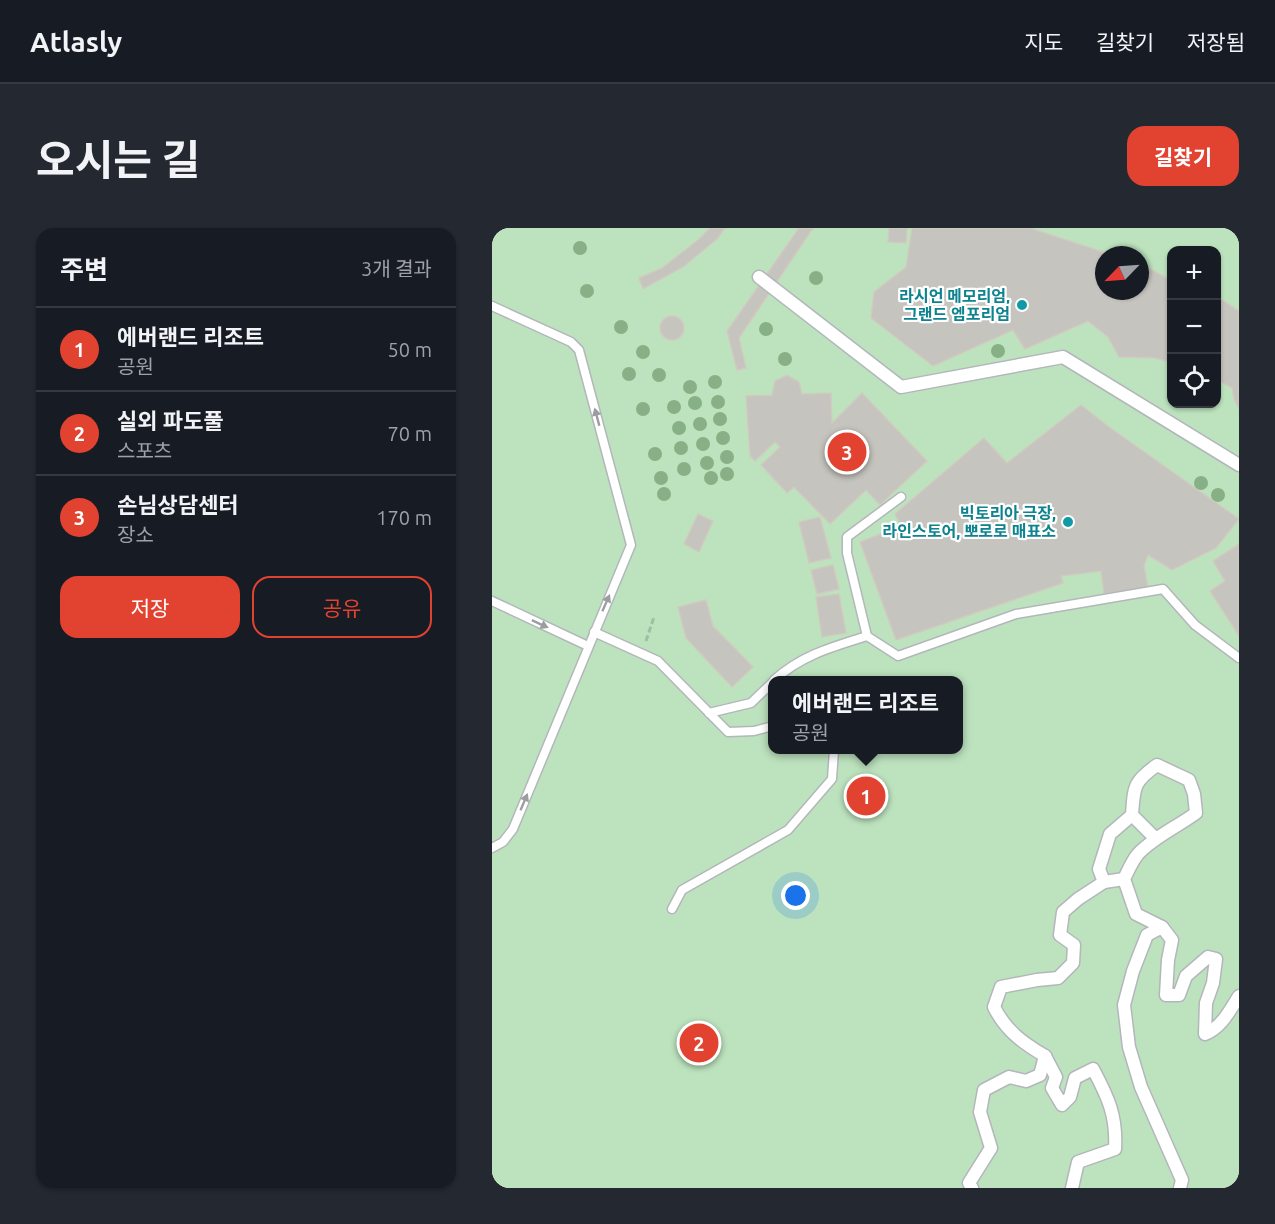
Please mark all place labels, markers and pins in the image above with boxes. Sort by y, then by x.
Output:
place label: 라시언 메모리엄, 그랜드 엠포리엄 [899,287,1010,323]
marker: 라시언 메모리엄, 그랜드 엠포리엄 [1015,298,1029,312]
pin: 3 [828,430,866,474]
place label: 빅토리아 극장, 라인스토어, 뽀로로 매표소 [883,504,1056,540]
marker: 빅토리아 극장, 라인스토어, 뽀로로 매표소 [1061,515,1075,529]
pin: 1 [846,774,886,818]
pin: 2 [680,1020,718,1066]

